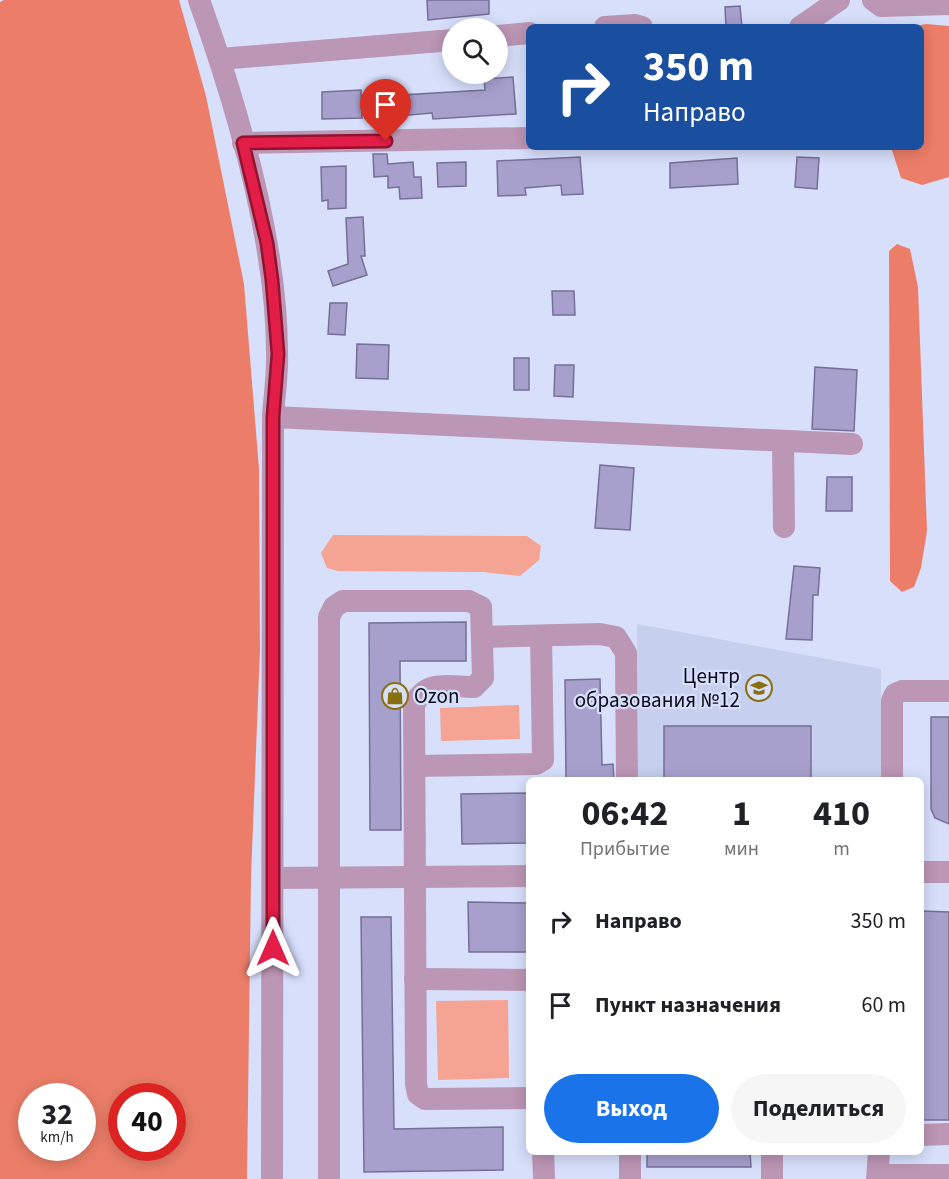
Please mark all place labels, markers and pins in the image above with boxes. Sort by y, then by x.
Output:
pin [360,79,411,141]
place label: Центр образования №12 [575,661,740,715]
school or university icon: Центр образования №12 [744,673,774,703]
shop icon: Ozon [380,681,410,711]
place label: Ozon [414,681,459,711]

